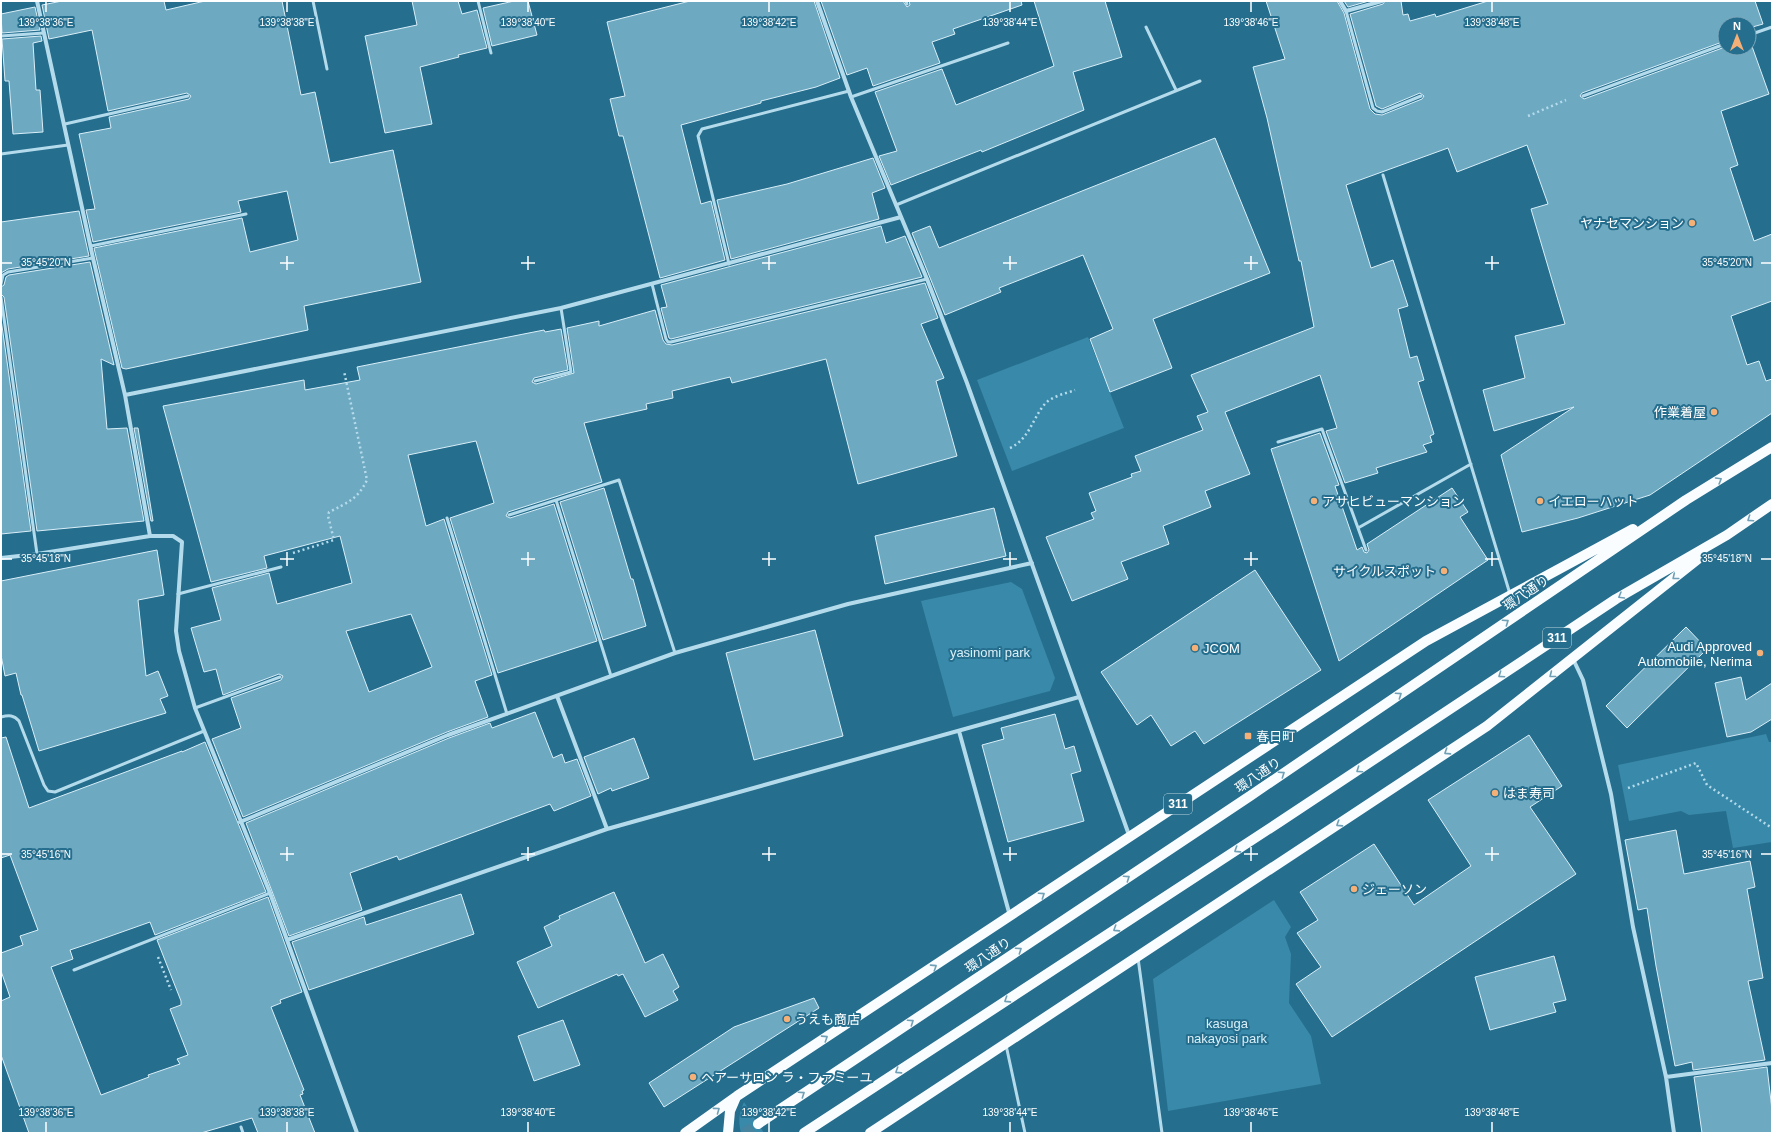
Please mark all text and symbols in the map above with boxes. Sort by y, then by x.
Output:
north arrow [1717,16,1757,56]
text: 139°38'36"E [18,17,74,28]
text: 139°38'38"E [259,17,315,28]
text: 139°38'40"E [500,17,556,28]
text: 139°38'42"E [741,17,797,28]
text: 139°38'44"E [982,17,1038,28]
text: 139°38'46"E [1223,17,1279,28]
text: 139°38'48"E [1464,17,1520,28]
text: N [1733,20,1741,32]
place label: ヤナセマンション [1580,216,1684,231]
marker: ヤナセマンション [1687,218,1697,228]
text: 35°45'20"N [21,257,71,268]
text: 35°45'20"N [1702,257,1752,268]
place label: 作業着屋 [1654,405,1706,420]
marker: 作業着屋 [1709,407,1719,417]
one-way arrow [1715,477,1722,484]
place label: アサヒビューマンション [1322,494,1465,509]
place label: イエローハット [1548,494,1639,509]
marker: アサヒビューマンション [1309,496,1319,506]
marker: イエローハット [1535,496,1545,506]
one-way arrow [1747,515,1754,522]
text: 35°45'18"N [21,553,71,564]
text: 35°45'18"N [1702,553,1752,564]
place label: サイクルスポット [1333,564,1436,579]
marker: サイクルスポット [1439,566,1449,576]
street label: 環八通り [1500,572,1552,614]
one-way arrow [1673,572,1680,579]
one-way arrow [1618,592,1625,599]
one-way arrow [1502,620,1509,627]
road number: 311 [1543,628,1571,648]
place label: Audi Approved Automobile, Nerima [1638,639,1753,669]
place label: JCOM [1203,641,1240,656]
marker: JCOM [1190,643,1200,653]
park label: yasinomi park [950,645,1031,660]
marker: Audi Approved Automobile, Nerima [1755,648,1765,658]
one-way arrow [1498,671,1505,678]
one-way arrow [1549,671,1556,678]
one-way arrow [1395,692,1402,700]
place label: 春日町 [1256,729,1295,744]
marker: 春日町 [1243,731,1253,741]
one-way arrow [1444,748,1451,755]
street label: 環八通り [1232,754,1284,796]
one-way arrow [1356,765,1363,772]
one-way arrow [1278,771,1285,779]
place label: はま寿司 [1503,786,1555,801]
marker: はま寿司 [1490,788,1500,798]
road number: 311 [1164,794,1192,814]
one-way arrow [1336,819,1343,827]
one-way arrow [1234,846,1241,853]
text: 35°45'16"N [21,849,71,860]
text: 35°45'16"N [1702,849,1752,860]
one-way arrow [1123,875,1130,883]
place label: ジェーソン [1362,882,1427,897]
marker: ジェーソン [1349,884,1359,894]
one-way arrow [1038,892,1045,900]
one-way arrow [1113,924,1120,932]
street label: 環八通り [962,934,1014,976]
one-way arrow [1014,948,1021,955]
one-way arrow [929,964,936,971]
one-way arrow [1004,995,1011,1003]
place label: うえも商店 [795,1012,860,1027]
marker: うえも商店 [782,1014,792,1024]
park label: kasuga nakayosi park [1187,1016,1268,1046]
one-way arrow [906,1020,913,1027]
one-way arrow [821,1035,828,1043]
one-way arrow [896,1067,903,1074]
place label: ヘアーサロン ラ・ファミーユ [701,1070,873,1085]
marker: ヘアーサロン ラ・ファミーユ [688,1072,698,1082]
one-way arrow [798,1092,805,1099]
text: 139°38'36"E [18,1107,74,1118]
text: 139°38'38"E [259,1107,315,1118]
text: 139°38'40"E [500,1107,556,1118]
one-way arrow [713,1107,720,1115]
text: 139°38'42"E [741,1107,797,1118]
text: 139°38'44"E [982,1107,1038,1118]
text: 139°38'46"E [1223,1107,1279,1118]
text: 139°38'48"E [1464,1107,1520,1118]

